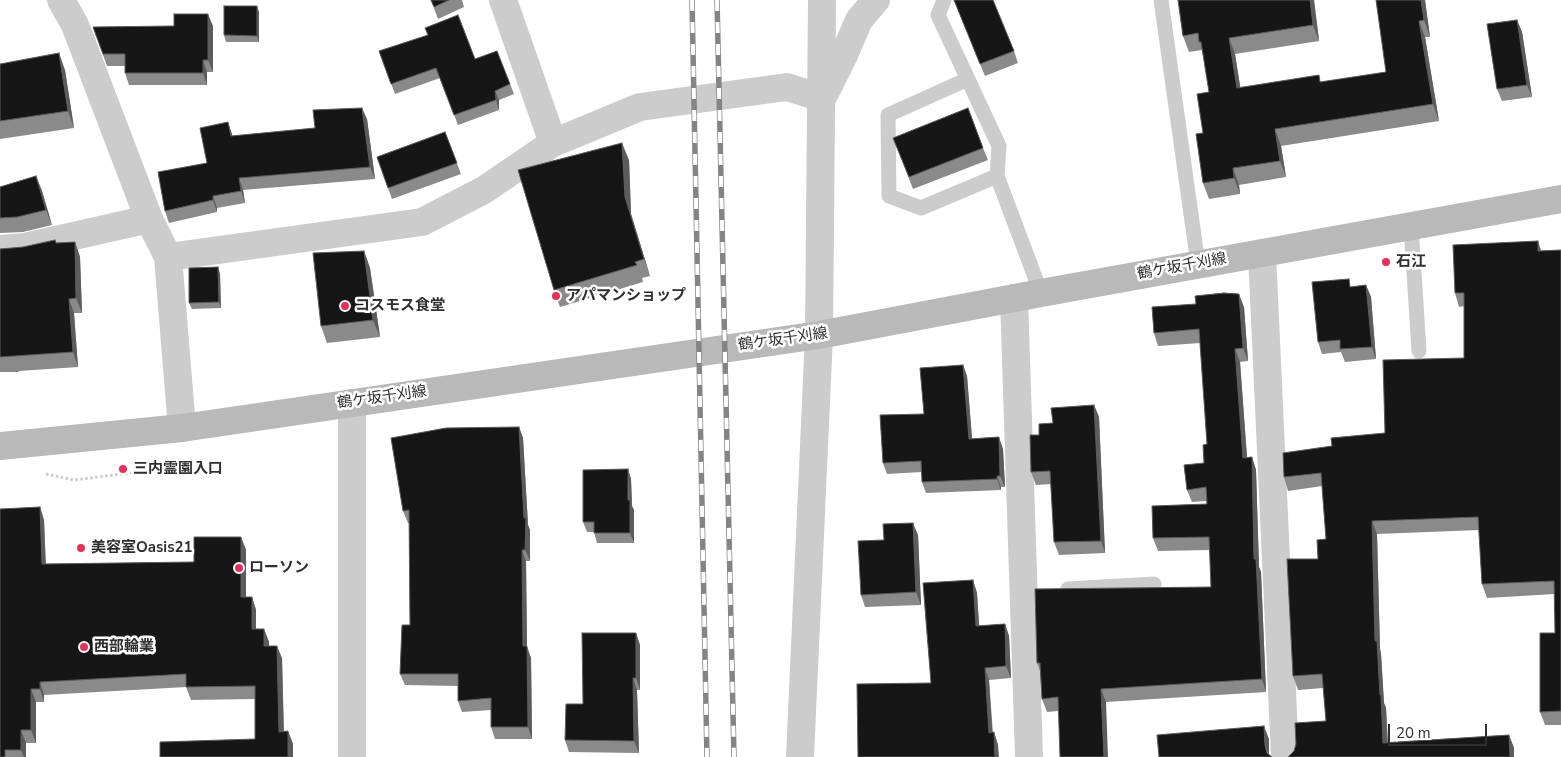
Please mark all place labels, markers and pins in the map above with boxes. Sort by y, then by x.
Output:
place label: 石江 [1396,253,1426,271]
marker: 石江 [1380,256,1392,268]
place label: アパマンショップ [566,287,686,305]
marker: アパマンショップ [550,290,562,302]
place label: コスモス食堂 [355,297,445,315]
marker: コスモス食堂 [339,300,351,312]
place label: 三内霊園入口 [133,460,223,478]
marker: 三内霊園入口 [117,463,129,475]
place label: 美容室Oasis21 [91,539,192,557]
marker: 美容室Oasis21 [75,542,87,554]
place label: ローソン [249,559,309,577]
marker: ローソン [233,562,245,574]
place label: 西部輪業 [94,638,154,656]
marker: 西部輪業 [78,641,90,653]

